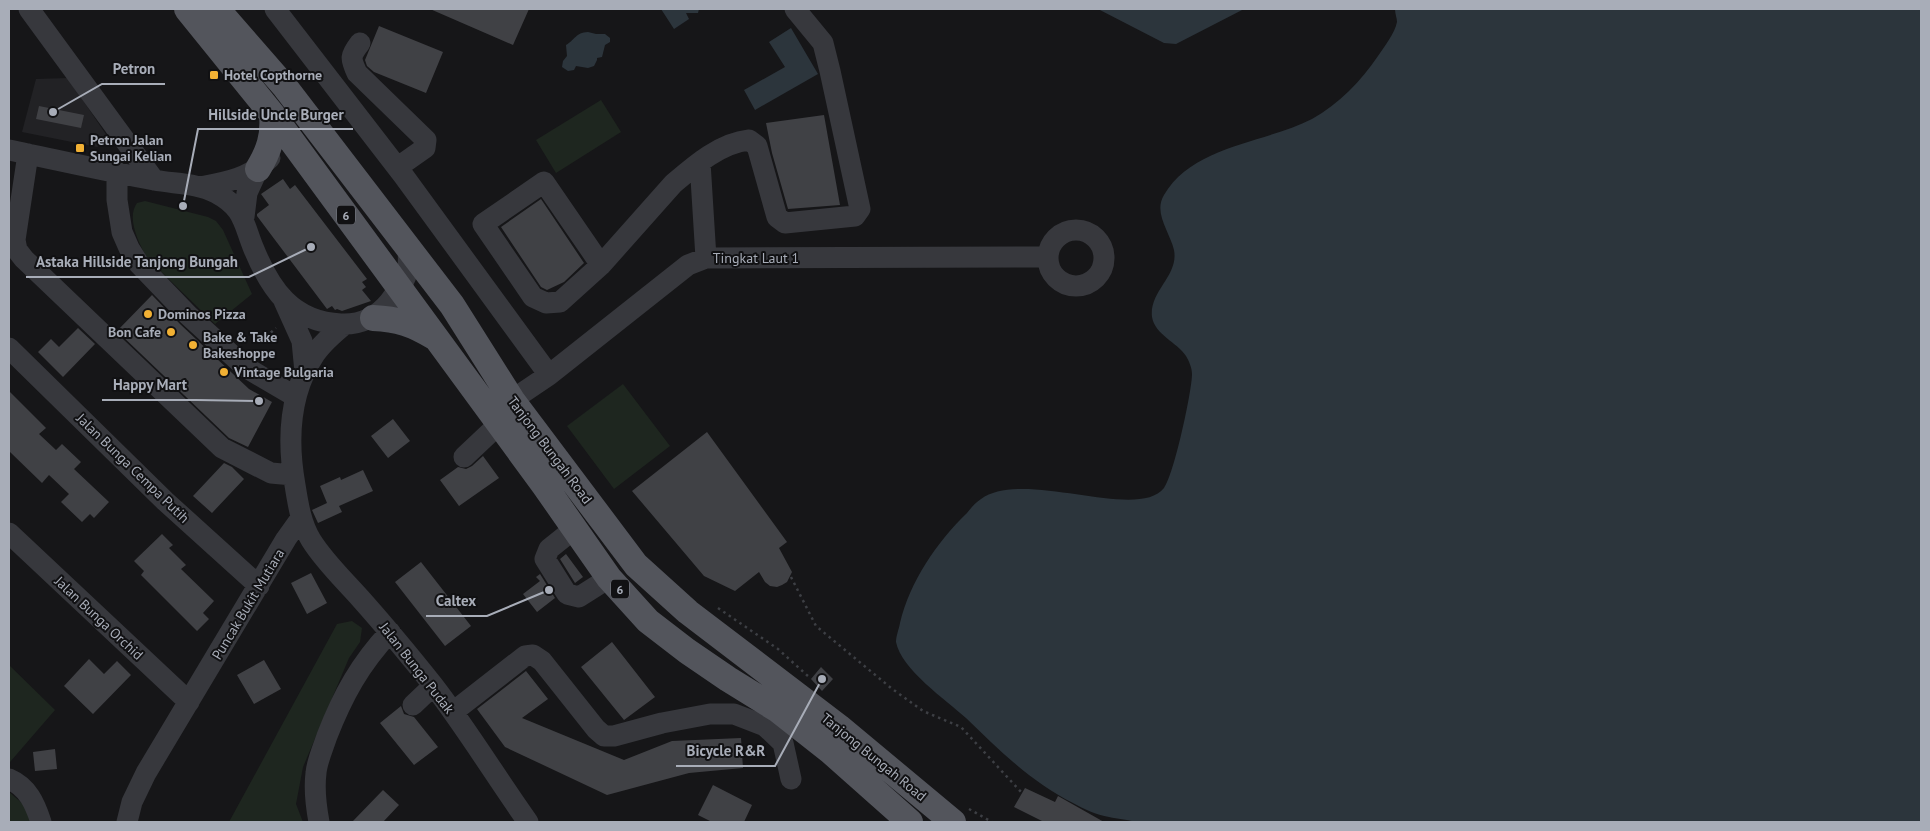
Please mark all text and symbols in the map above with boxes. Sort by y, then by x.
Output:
callout: Petron [102,54,165,84]
text: Petron [113,59,155,78]
place label: Hotel Copthorne [224,66,322,84]
marker: Hotel Copthorne [208,69,220,81]
callout: Hillside Uncle Burger [198,99,353,129]
text: Hillside Uncle Burger [208,105,344,124]
place label: Petron Jalan Sungai Kelian [90,131,172,165]
marker: Petron Jalan Sungai Kelian [74,142,86,154]
road number: 6 [337,206,355,224]
callout: Astaka Hillside Tanjong Bungah [26,247,249,277]
street label: Tingkat Laut 1 [713,249,799,267]
text: Astaka Hillside Tanjong Bungah [36,252,238,271]
place label: Dominos Pizza [158,305,246,323]
marker: Dominos Pizza [142,308,154,320]
place label: Bon Cafe [108,323,161,341]
marker: Bon Cafe [165,326,177,338]
place label: Bake & Take Bakeshoppe [203,328,277,362]
marker: Bake & Take Bakeshoppe [187,339,199,351]
place label: Vintage Bulgaria [233,363,334,381]
marker: Vintage Bulgaria [218,366,230,378]
callout: Happy Mart [102,370,197,400]
text: Happy Mart [113,375,188,394]
street label: Tanjong Bungah Road [504,393,596,507]
street label: Jalan Bunga Cempa Putih [72,409,193,527]
street label: Puncak Bukit Mutiara [208,545,288,663]
street label: Jalan Bunga Orchid [50,572,147,664]
road number: 6 [611,580,629,598]
callout: Caltex [426,586,487,616]
text: Caltex [436,591,476,610]
street label: Jalan Bunga Pudak [375,618,458,718]
street label: Tanjong Bungah Road [818,709,930,805]
callout: Bicycle R&R [676,736,775,766]
text: Bicycle R&R [687,741,765,760]

